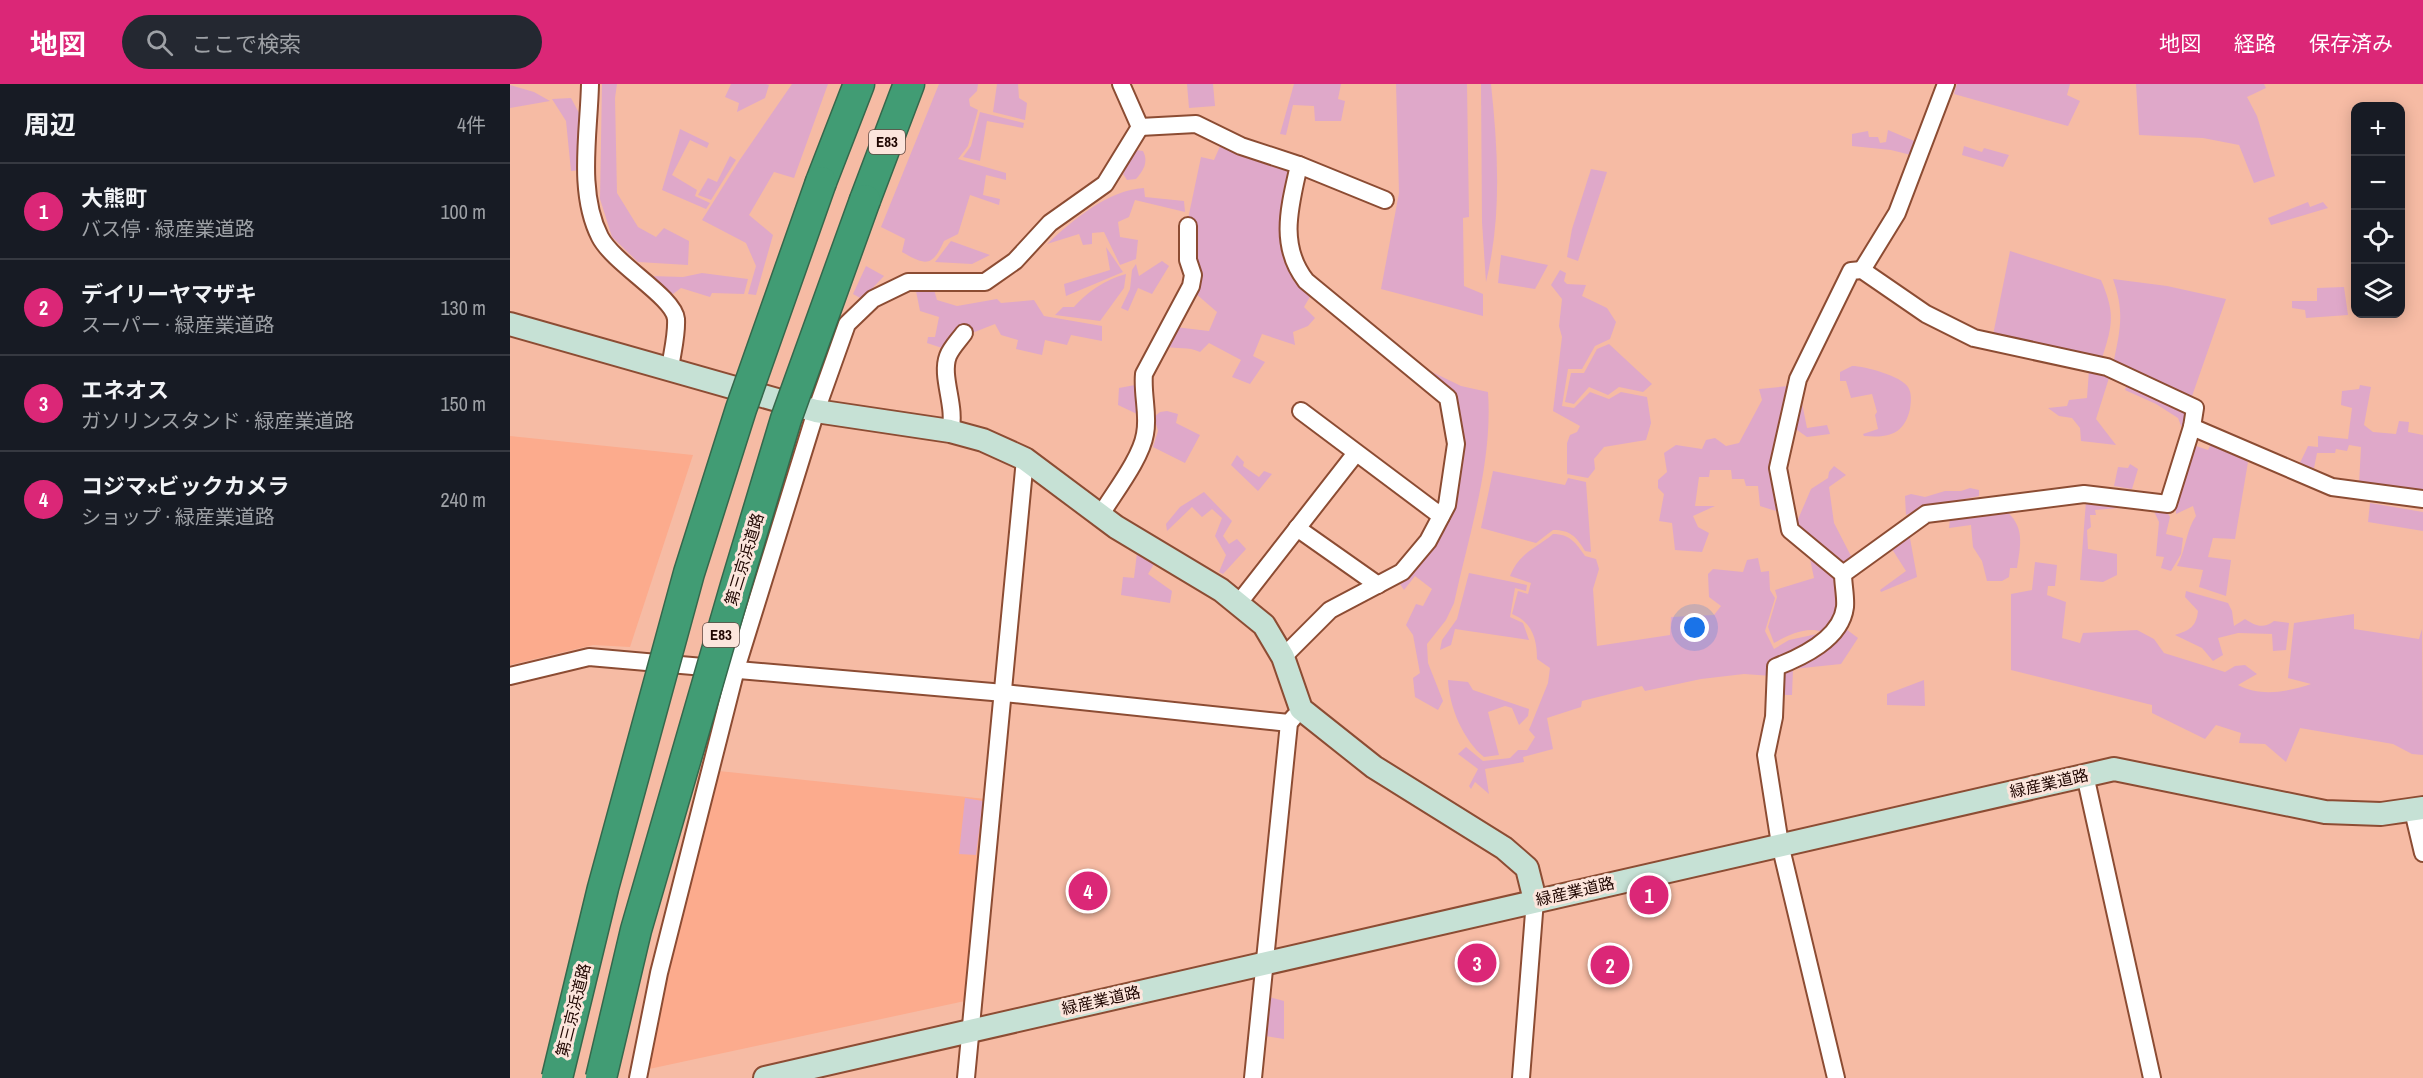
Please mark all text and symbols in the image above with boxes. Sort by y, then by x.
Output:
search box [122,15,542,69]
text: 地図 [30,25,86,63]
icon: search [143,26,176,59]
text: ここで検索 [191,29,301,59]
text: 地図 [2159,29,2201,58]
text: 経路 [2234,29,2276,58]
text: 保存済み [2309,29,2393,58]
map controls [2351,102,2405,318]
button: + [2351,102,2405,156]
text: 周辺 [24,107,76,142]
text: 4件 [457,111,486,138]
road number: E83 [869,130,905,154]
button: − [2351,156,2405,210]
text: 大熊町 [81,183,147,213]
text: 1 [39,198,48,225]
text: 100 m [440,198,486,225]
button: locate [2351,210,2405,264]
text: バス停 · 緑産業道路 [81,215,255,242]
button: layers [2351,264,2405,318]
text: デイリーヤマザキ [81,279,257,309]
text: 2 [39,294,48,321]
text: 130 m [440,294,486,321]
text: スーパー · 緑産業道路 [81,311,274,338]
text: エネオス [81,375,169,405]
text: 3 [39,390,48,417]
text: 150 m [440,390,486,417]
text: ガソリンスタンド · 緑産業道路 [81,407,354,434]
text: コジマ×ビックカメラ [81,471,290,501]
text: 4 [39,486,48,513]
text: 240 m [440,486,486,513]
text: ショップ · 緑産業道路 [81,503,275,530]
street label: 第三京浜道路 [719,510,769,608]
your location [1680,613,1709,642]
road number: E83 [703,623,739,647]
street label: 緑産業道路 [2008,763,2090,803]
pin: 4 [1068,868,1108,914]
street label: 緑産業道路 [1534,871,1616,911]
pin: 1 [1630,872,1668,918]
pin: 3 [1458,940,1496,986]
pin: 2 [1590,942,1630,988]
street label: 第三京浜道路 [551,961,595,1059]
street label: 緑産業道路 [1060,980,1142,1020]

